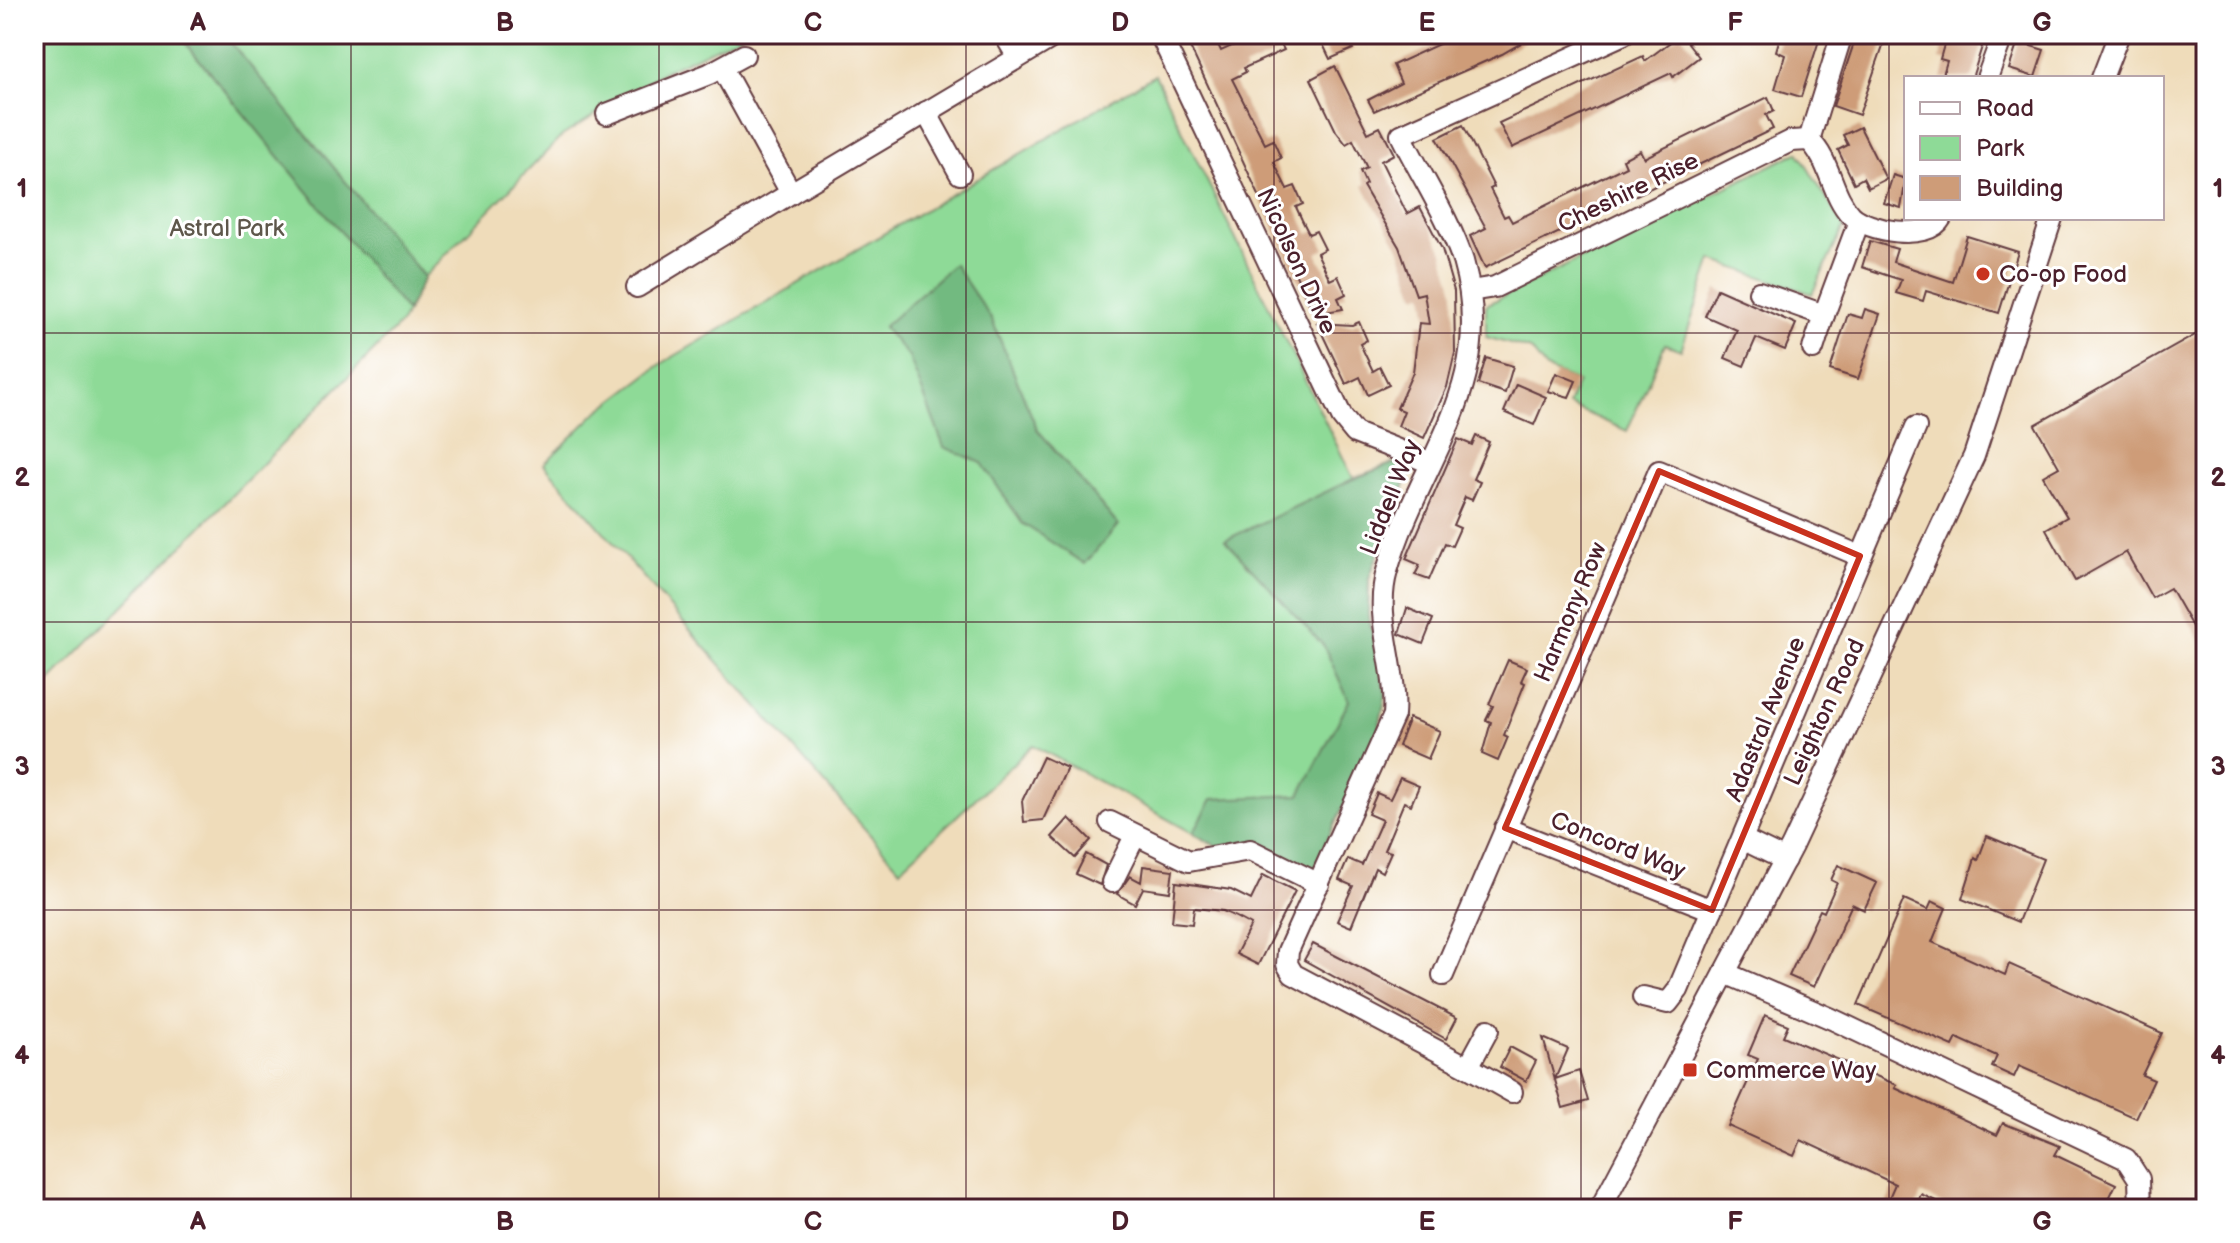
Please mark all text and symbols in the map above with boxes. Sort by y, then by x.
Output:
text: A [189,8,206,39]
text: B [496,8,514,39]
text: C [804,8,822,39]
text: D [1111,8,1129,39]
text: E [1419,8,1436,39]
text: F [1727,8,1743,39]
text: G [2032,8,2052,39]
legend [1904,76,2164,220]
text: Road [1976,94,2034,123]
text: Park [1976,134,2024,163]
street label: Cheshire Rise [1553,146,1703,239]
text: 1 [17,174,27,205]
text: Building [1976,174,2063,203]
text: 1 [2213,174,2223,205]
street label: Nicolson Drive [1250,184,1343,339]
park label: Astral Park [170,214,285,243]
place label: Co-op Food [1999,260,2127,289]
marker: Co-op Food [1974,265,1992,283]
street label: Liddell Way [1354,435,1427,559]
text: 2 [14,463,30,494]
text: 2 [2210,463,2226,494]
street label: Harmony Row [1528,538,1613,687]
street label: Adastral Avenue [1719,633,1812,806]
street label: Leighton Road [1778,634,1871,790]
text: 3 [14,752,30,783]
text: 3 [2210,752,2226,783]
street label: Concord Way [1546,805,1690,886]
text: 4 [14,1041,30,1072]
text: 4 [2210,1041,2226,1072]
place label: Commerce Way [1706,1056,1876,1085]
marker: Commerce Way [1681,1061,1699,1079]
text: A [189,1207,206,1238]
text: B [496,1207,514,1238]
text: C [804,1207,822,1238]
text: D [1111,1207,1129,1238]
text: E [1419,1207,1436,1238]
text: F [1727,1207,1743,1238]
text: G [2032,1207,2052,1238]

